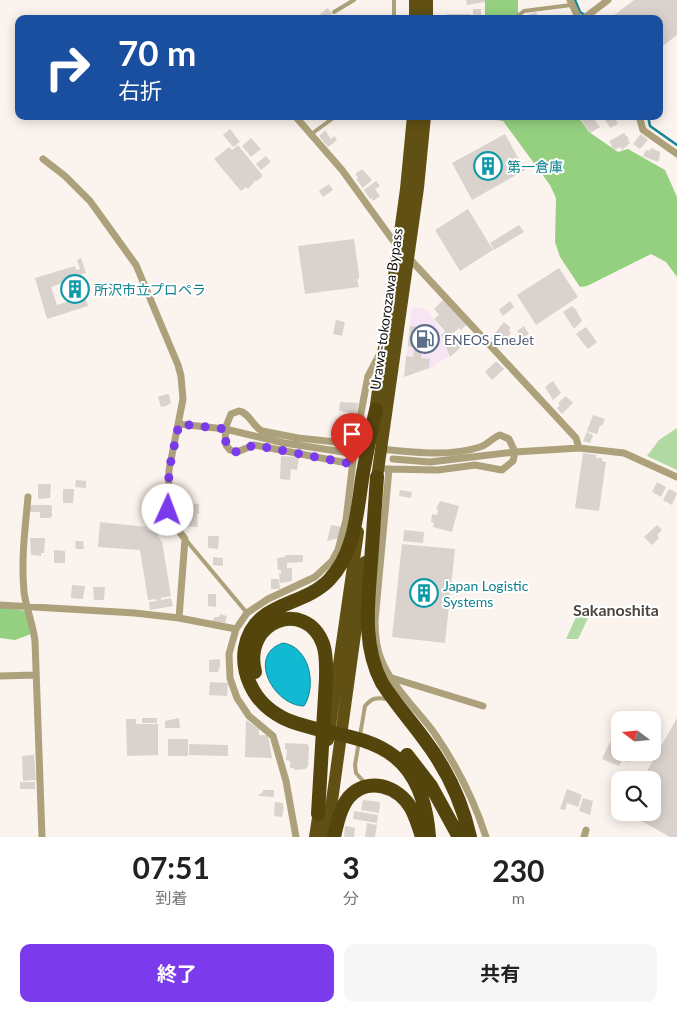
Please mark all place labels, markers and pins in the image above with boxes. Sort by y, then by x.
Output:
building icon: 第一倉庫 [473,151,503,181]
place label: 第一倉庫 [507,158,563,175]
building icon: 所沢市立プロペラ [60,274,90,304]
place label: 所沢市立プロペラ [94,281,206,298]
fuel station icon: ENEOS EneJet [410,324,440,354]
place label: ENEOS EneJet [444,331,534,348]
pin [331,413,373,464]
place label: Japan Logistic Systems [443,577,529,610]
building icon: Japan Logistic Systems [409,578,439,608]

